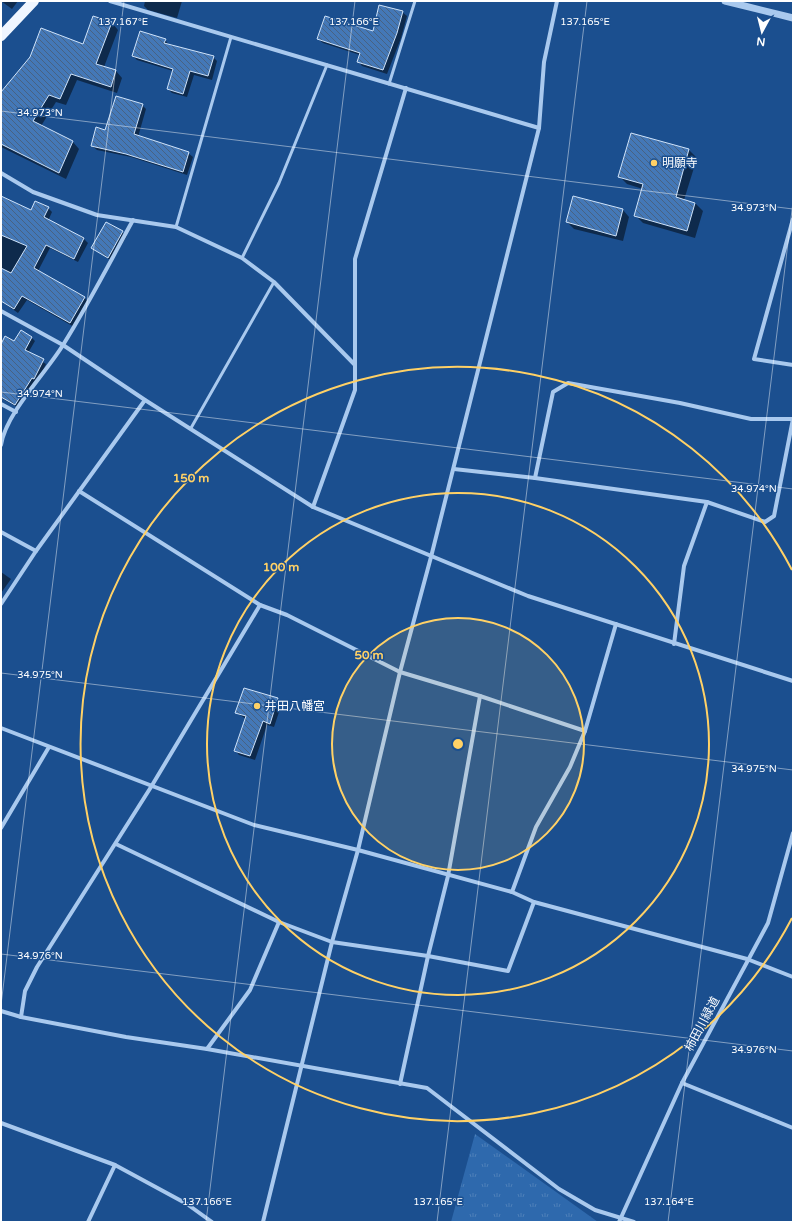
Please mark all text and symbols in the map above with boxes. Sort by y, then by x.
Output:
north arrow [742,12,782,52]
text: 137.167°E [98,16,148,28]
text: 137.166°E [329,16,379,28]
text: 137.165°E [560,16,610,28]
text: N [756,34,766,48]
text: 34.973°N [17,107,63,119]
place label: 明願寺 [662,156,698,170]
marker: 明願寺 [649,158,659,168]
text: 34.973°N [731,202,777,214]
text: 34.974°N [17,388,63,400]
text: 150 m [173,471,209,485]
text: 34.974°N [731,483,777,495]
text: 100 m [263,560,299,574]
text: 50 m [354,648,384,662]
text: 34.975°N [17,669,63,681]
place label: 井田八幡宮 [265,699,325,713]
marker: 井田八幡宮 [252,701,262,711]
centre of rings [451,737,465,751]
text: 34.975°N [731,763,777,775]
text: 34.976°N [17,950,63,962]
street label: 柿田川緑道 [682,994,722,1054]
text: 34.976°N [731,1044,777,1056]
text: 137.166°E [182,1196,232,1208]
text: 137.165°E [413,1196,463,1208]
text: 137.164°E [644,1196,694,1208]

